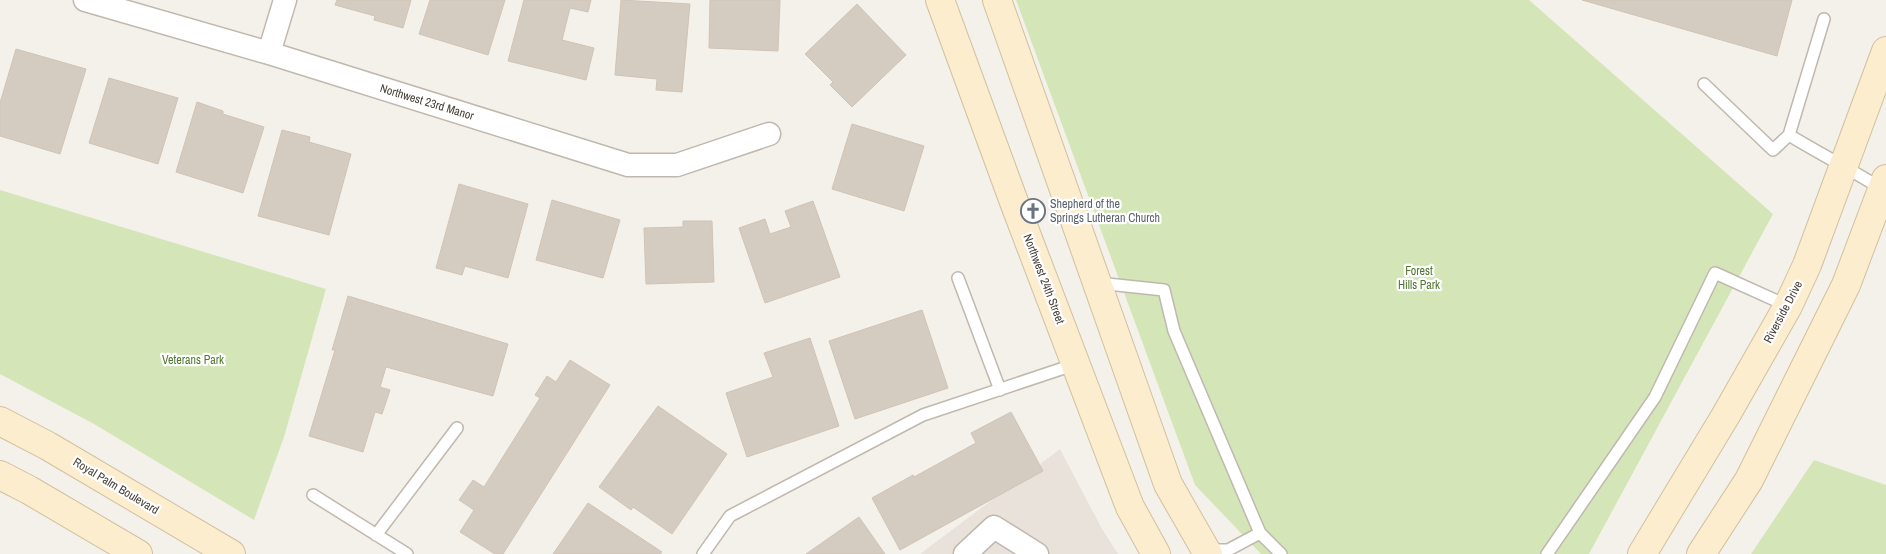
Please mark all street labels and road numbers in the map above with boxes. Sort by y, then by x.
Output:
street label: Northwest 23rd Manor [378,80,477,124]
street label: Northwest 24th Street [1019,232,1069,327]
street label: Riverside Drive [1760,278,1806,346]
street label: Royal Palm Boulevard [70,454,162,518]

